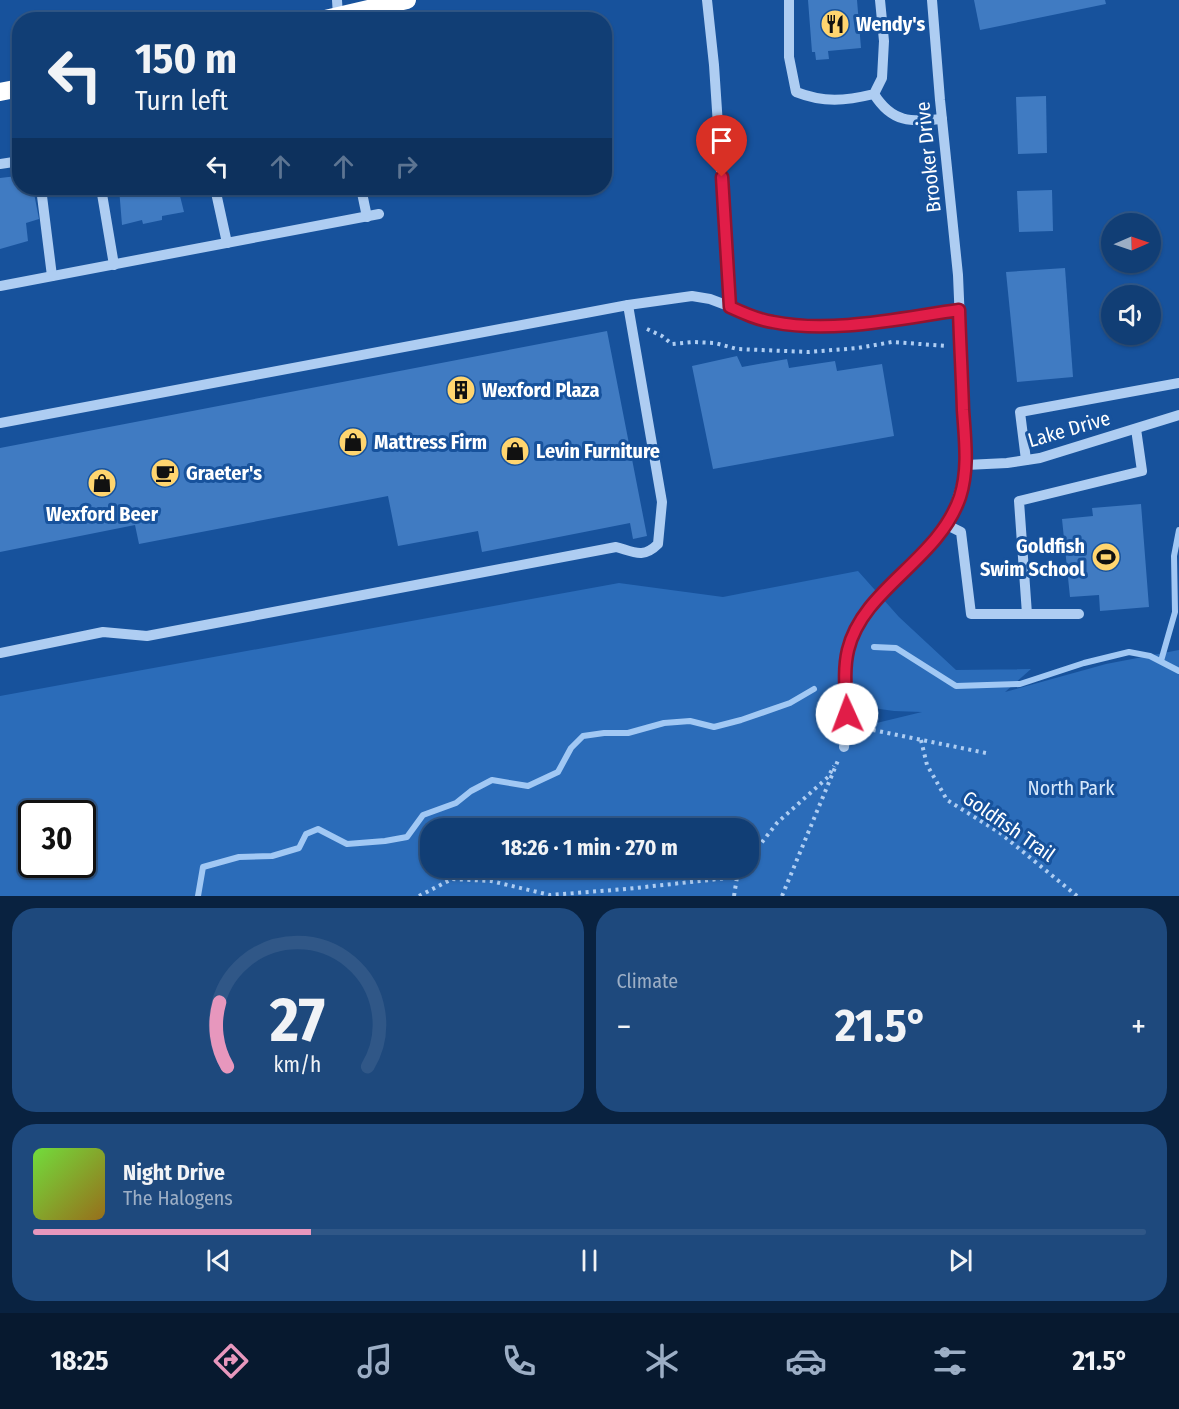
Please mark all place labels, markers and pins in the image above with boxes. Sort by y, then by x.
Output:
restaurant icon: Wendy's [819,8,851,40]
place label: Wendy's [856,12,926,36]
pin [696,115,747,177]
building icon: Wexford Plaza [445,374,477,406]
place label: Wexford Plaza [482,378,600,402]
shop icon: Mattress Firm [337,426,369,458]
place label: Mattress Firm [374,430,487,454]
shop icon: Levin Furniture [499,435,531,467]
place label: Levin Furniture [536,439,660,463]
cafe icon: Graeter's [149,457,181,489]
place label: Graeter's [186,461,262,485]
shop icon: Wexford Beer [86,467,118,499]
place label: Wexford Beer [46,502,159,526]
place label: Goldfish Swim School [980,534,1086,581]
sports icon: Goldfish Swim School [1090,541,1122,573]

